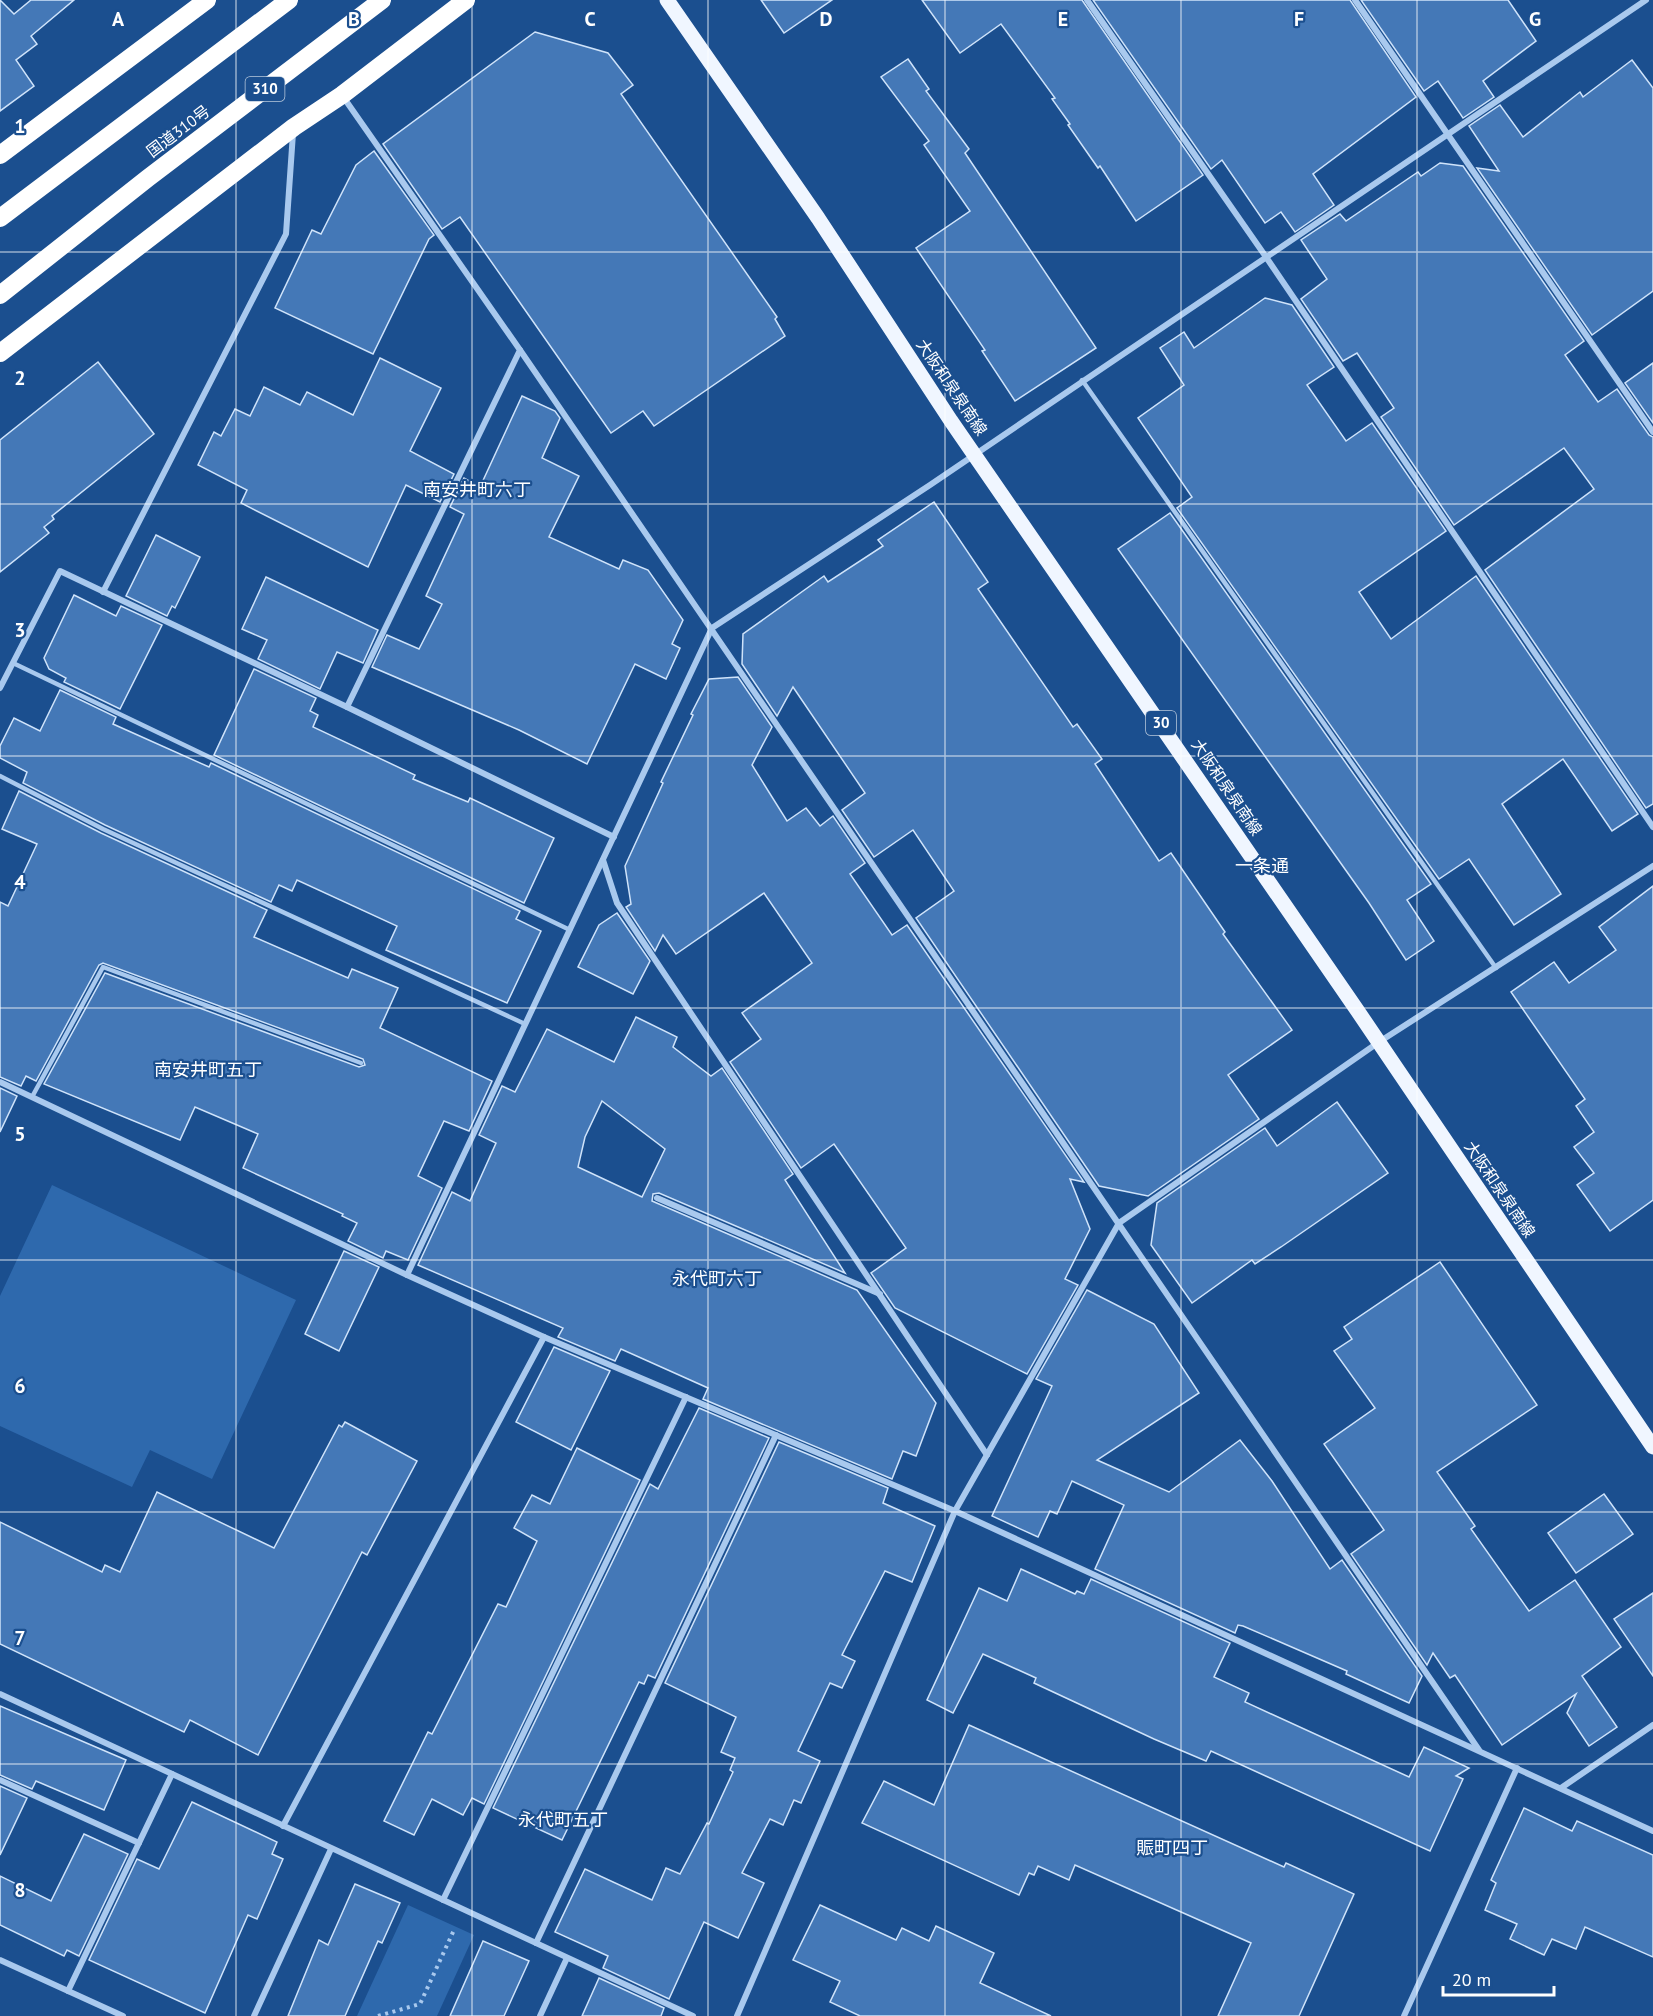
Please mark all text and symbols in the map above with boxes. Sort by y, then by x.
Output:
text: A [112,6,125,32]
text: B [348,6,360,32]
text: C [584,6,596,32]
text: D [820,6,833,32]
text: E [1058,6,1068,32]
text: F [1294,6,1304,32]
text: G [1529,6,1541,32]
road number: 310 [246,77,284,101]
street label: 国道310号 [142,101,214,161]
text: 1 [14,113,26,139]
street label: 大阪和泉泉南線 [912,335,992,439]
text: 2 [14,365,26,391]
district label: 南安井町六丁 [423,478,531,501]
text: 3 [14,617,26,643]
road number: 30 [1146,711,1176,735]
street label: 大阪和泉泉南線 [1187,735,1267,839]
district label: 一条通 [1235,854,1289,877]
text: 4 [14,869,26,895]
district label: 南安井町五丁 [154,1058,262,1081]
text: 5 [14,1121,26,1147]
street label: 大阪和泉泉南線 [1460,1137,1540,1241]
district label: 永代町六丁 [672,1267,762,1290]
text: 6 [14,1373,26,1399]
text: 7 [14,1625,26,1651]
district label: 永代町五丁 [518,1808,608,1831]
district label: 賑町四丁 [1136,1836,1208,1859]
text: 8 [14,1877,26,1903]
scale bar [1443,1959,1554,1997]
text: 20 m [1452,1968,1491,1991]

